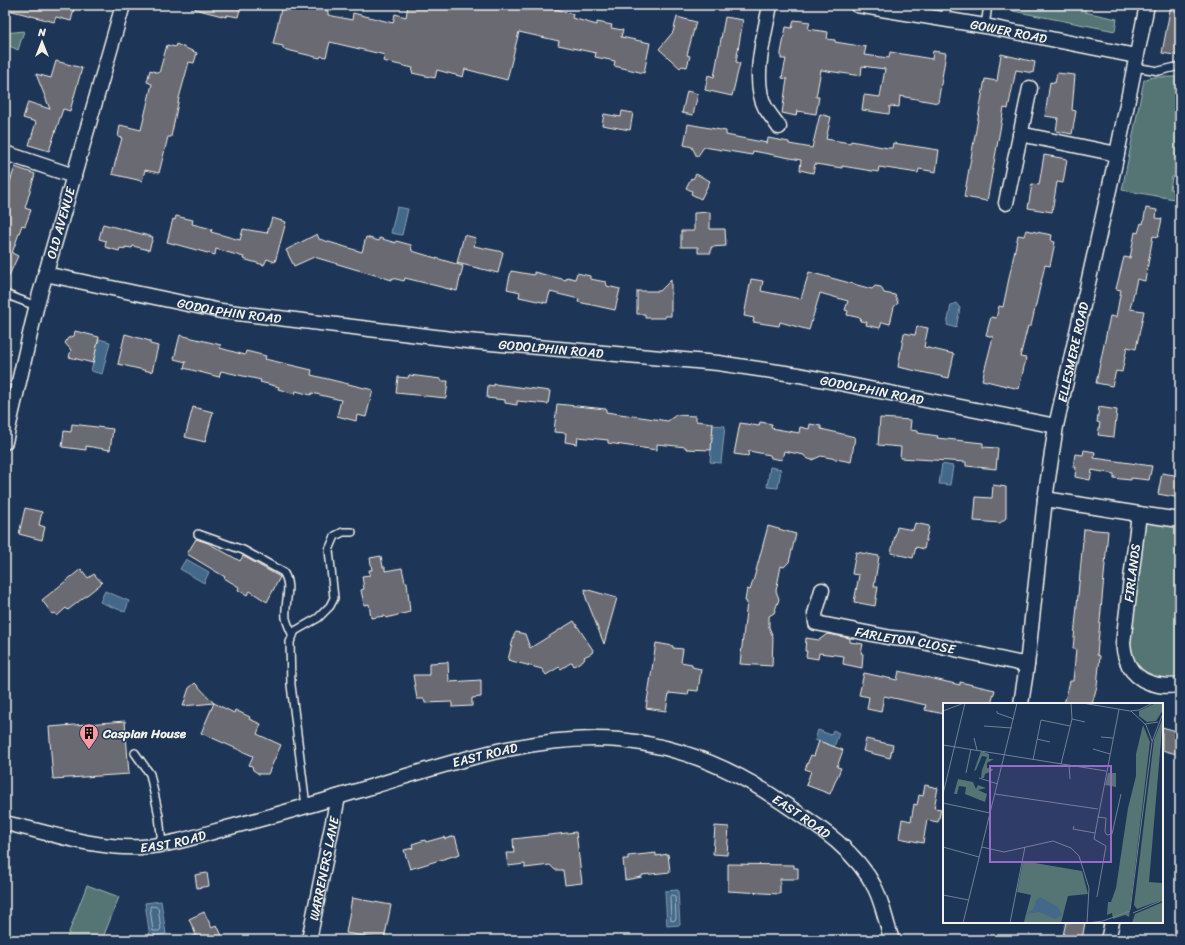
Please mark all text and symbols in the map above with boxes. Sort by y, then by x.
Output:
street label: GOWER ROAD [969,12,1049,50]
north arrow [22,22,62,62]
text: N [37,23,46,42]
street label: OLD AVENUE [39,184,82,262]
street label: GODOLPHIN ROAD [175,291,283,330]
street label: ELLESMERE ROAD [1050,300,1095,404]
street label: GODOLPHIN ROAD [498,332,605,364]
street label: GODOLPHIN ROAD [818,368,926,411]
street label: FIRLANDS [1117,543,1147,603]
street label: FARLETON CLOSE [853,619,958,661]
inset map [943,703,1163,923]
building icon: Caspian House [78,722,100,750]
place label: Caspian House [102,722,187,745]
street label: EAST ROAD [449,736,520,774]
street label: EAST ROAD [768,788,836,844]
street label: WARRENERS LANE [302,814,345,923]
street label: EAST ROAD [139,823,209,859]

